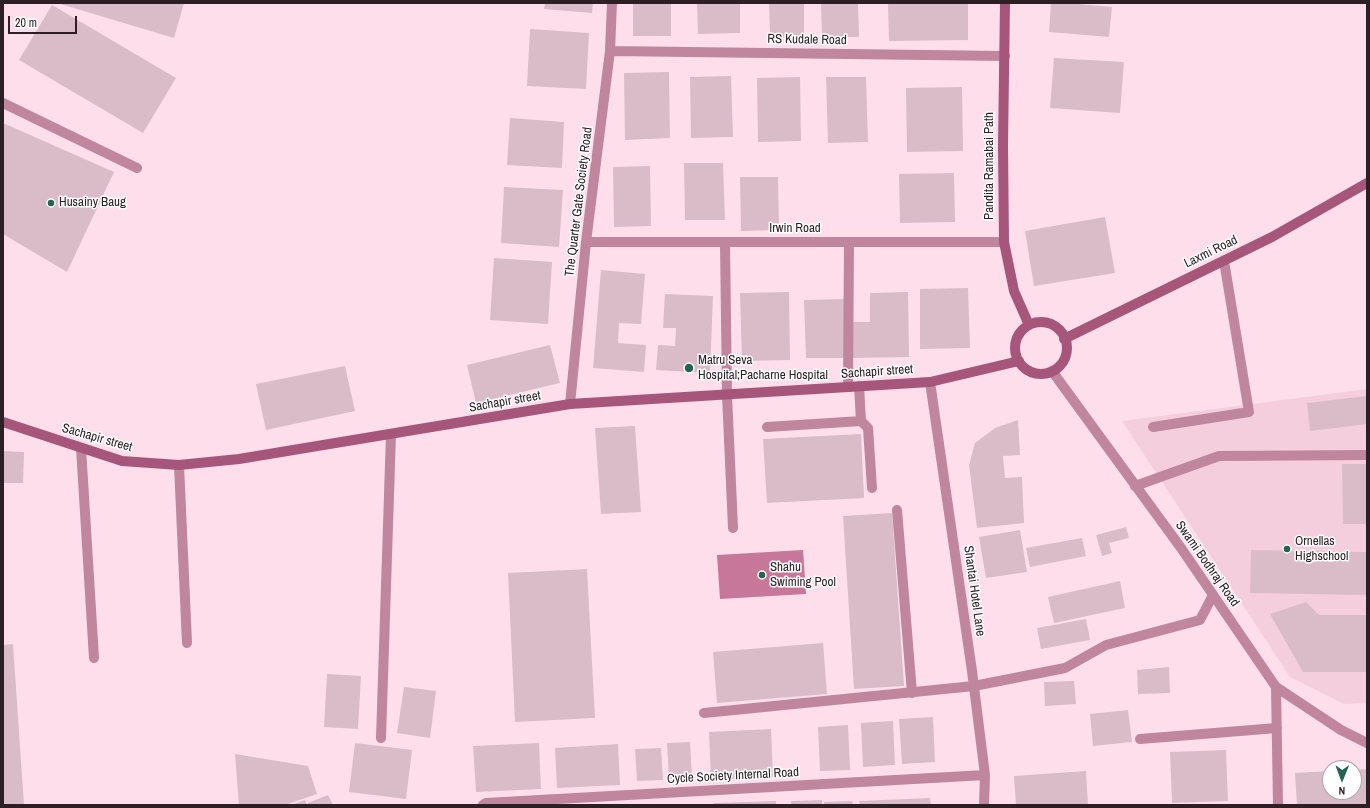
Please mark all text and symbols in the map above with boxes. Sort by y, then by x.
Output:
scale bar [10,8,79,34]
text: 20 m [15,15,37,31]
street label: RS Kudale Road [767,32,847,48]
street label: Pandita Ramabai Path [982,112,998,220]
street label: The Quarter Gate Society Road [562,126,596,278]
place label: Husainy Baug [59,195,126,211]
marker: Husainy Baug [46,198,56,208]
street label: Irwin Road [769,221,821,237]
street label: Laxmi Road [1182,232,1240,272]
place label: Matru Seva Hospital;Pacharne Hospital [698,353,828,384]
marker: Matru Seva Hospital;Pacharne Hospital [683,362,695,374]
street label: Sachapir street [840,362,914,382]
street label: Sachapir street [468,388,542,416]
street label: Sachapir street [60,421,134,455]
street label: Swami Bodhraj Road [1172,518,1242,610]
place label: Ornellas Highschool [1295,534,1348,565]
marker: Ornellas Highschool [1282,544,1292,554]
street label: Shantai Hotel Lane [960,545,988,637]
place label: Shahu Swiming Pool [770,560,836,591]
marker: Shahu Swiming Pool [757,570,767,580]
north arrow [1322,760,1362,800]
street label: Cycle Society Internal Road [667,765,799,787]
text: N [1338,784,1345,798]

